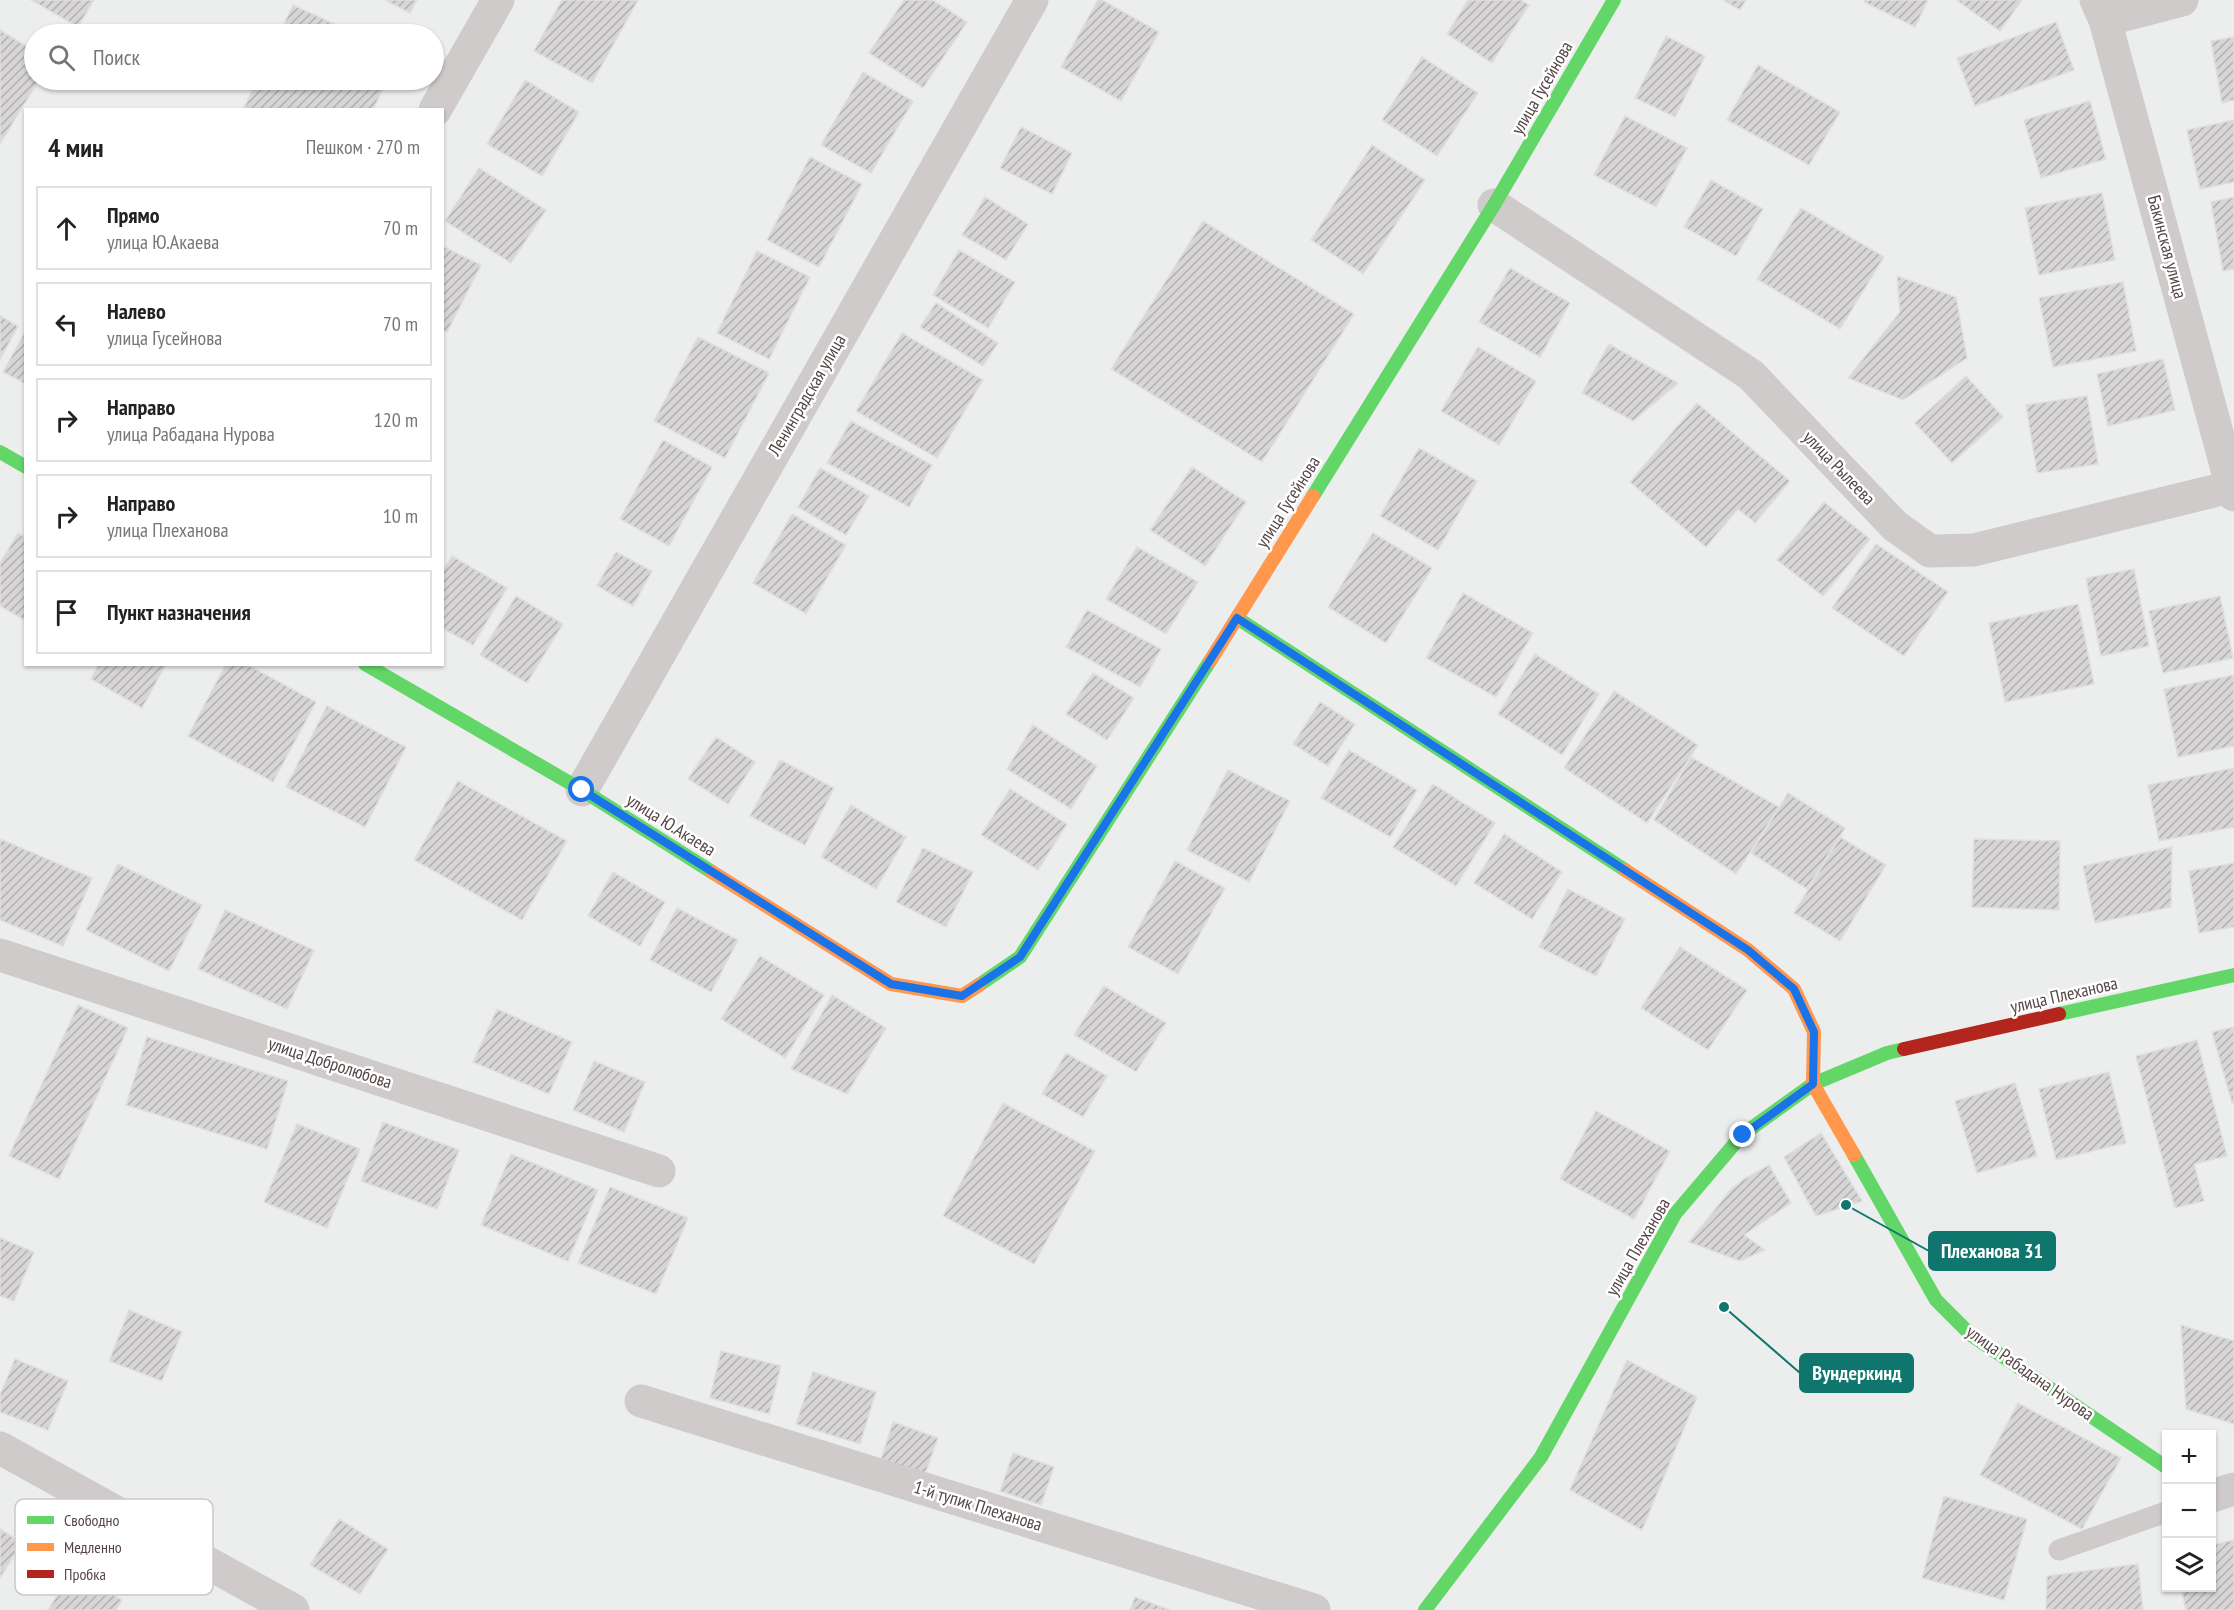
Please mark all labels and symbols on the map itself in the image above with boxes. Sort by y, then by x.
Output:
street label: улица Гусейнова [1506,37,1577,138]
street label: Бакинская улица [2143,193,2192,301]
street label: Ленинградская улица [762,330,851,460]
street label: улица Рылеева [1798,426,1880,510]
street label: улица Гусейнова [1250,452,1325,552]
route start [568,776,594,802]
street label: улица Ю.Акаева [622,788,720,861]
street label: улица Плеханова [2008,971,2120,1018]
street label: улица Добролюбова [265,1032,395,1093]
route end [1729,1121,1755,1147]
street label: улица Плеханова [1600,1194,1675,1300]
callout: Плеханова 31 [1929,1232,2055,1270]
text: Плеханова 31 [1941,1238,2043,1264]
street label: улица Рабадана Нурова [1962,1320,2099,1425]
callout: Вундеркинд [1800,1354,1913,1392]
text: Вундеркинд [1812,1360,1902,1386]
street label: 1-й тупик Плеханова [911,1475,1045,1536]
legend [15,1499,213,1595]
text: Свободно [64,1510,119,1530]
text: Медленно [64,1537,122,1557]
text: Пробка [64,1564,106,1584]

